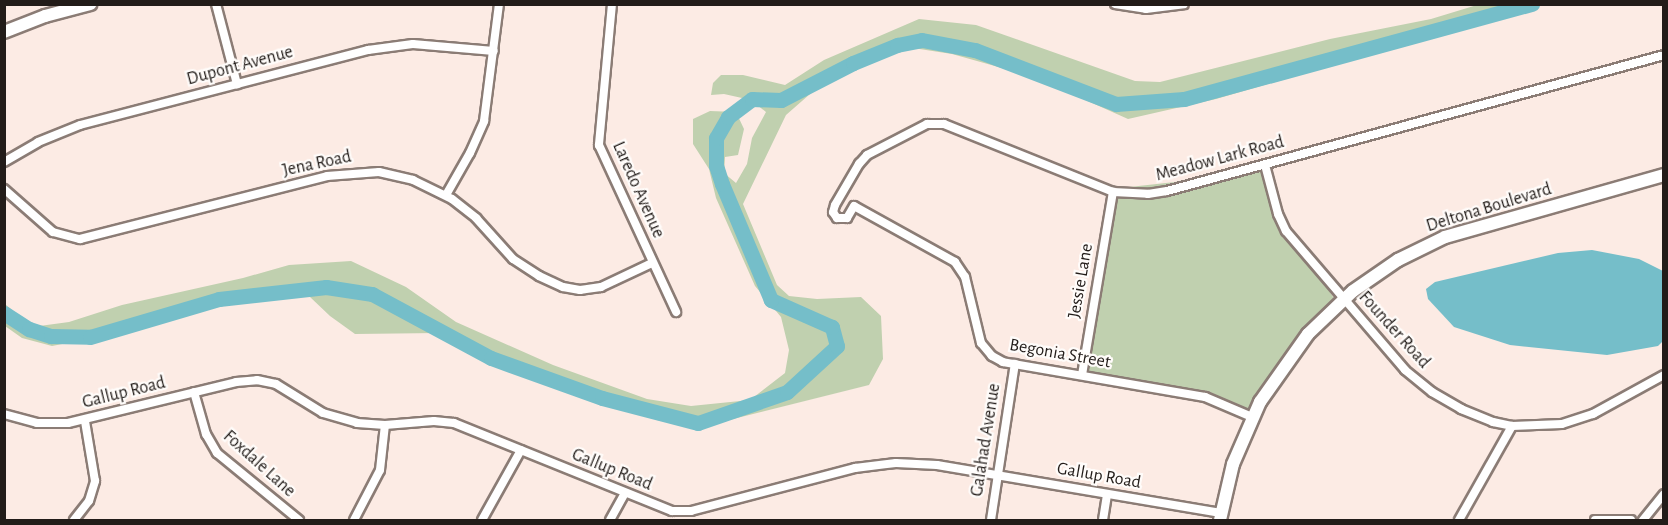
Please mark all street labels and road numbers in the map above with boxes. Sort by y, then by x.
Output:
street label: Dupont Avenue [185,41,295,91]
street label: Meadow Lark Road [1154,132,1286,186]
street label: Laredo Avenue [607,138,669,242]
street label: Jena Road [281,146,353,182]
street label: Deltona Boulevard [1424,179,1554,237]
street label: Jessie Lane [1064,242,1098,320]
street label: Founder Road [1354,287,1434,373]
street label: Begonia Street [1008,334,1112,374]
street label: Gallup Road [80,372,168,414]
street label: Galahad Avenue [966,382,1006,498]
street label: Foxdale Lane [218,426,300,502]
street label: Gallup Road [569,444,655,496]
street label: Gallup Road [1055,458,1143,494]

